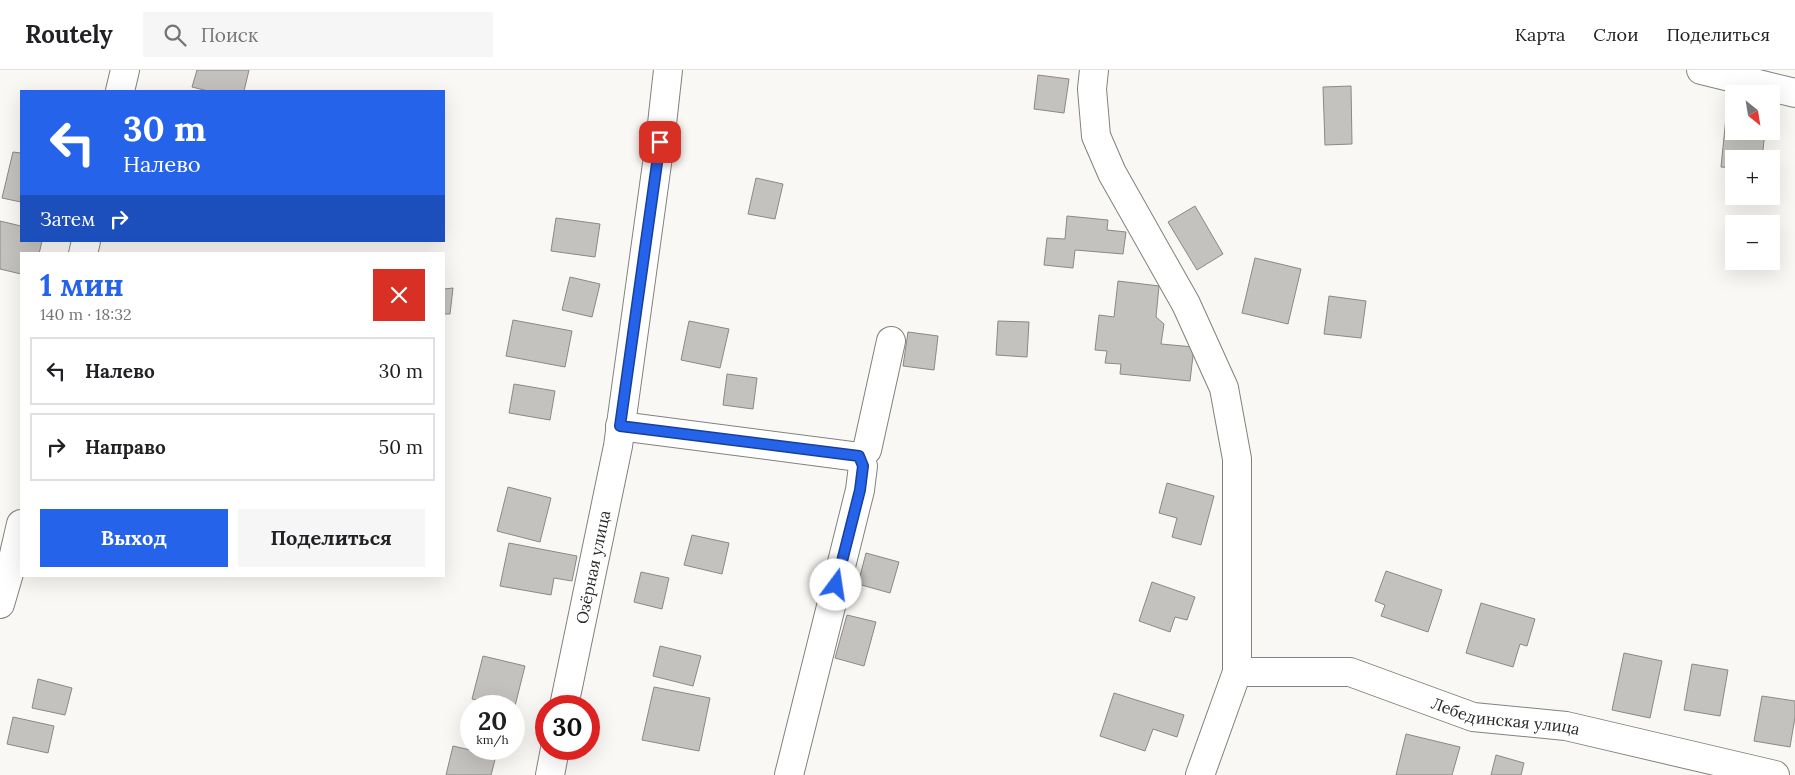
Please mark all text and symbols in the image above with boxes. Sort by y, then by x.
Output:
search box [143,12,493,57]
text: Routely [25,19,113,50]
icon: search [161,21,189,49]
text: Поиск [201,23,258,47]
text: Карта [1515,23,1565,46]
text: Слои [1593,23,1638,46]
text: Поделиться [1666,23,1770,46]
north arrow [1725,85,1780,140]
map controls [1725,85,1780,270]
text: 30 m [123,106,206,151]
icon: left [40,110,105,175]
pin [639,121,681,163]
icon: arrive [646,128,674,156]
text: Налево [123,150,201,178]
button: + [1725,150,1780,205]
icon: right [105,205,133,233]
text: Затем [40,207,95,231]
button: − [1725,215,1780,270]
text: 1 мин [40,266,124,304]
button: close [373,269,425,321]
text: 140 m · 18:32 [40,304,132,324]
icon: left [42,357,70,385]
text: Налево [85,359,155,383]
text: 30 m [379,359,423,383]
icon: right [42,433,70,461]
text: Направо [85,435,166,459]
text: 50 m [379,435,423,459]
street label: Озёрная улица [571,508,614,626]
button: Выход [40,509,228,567]
button: Поделиться [238,509,425,567]
position arrow [809,558,861,610]
street label: Лебединская улица [1429,693,1582,739]
speed limit sign: 30 [535,695,600,760]
text: 20 [478,705,507,737]
text: km/h [476,732,509,747]

